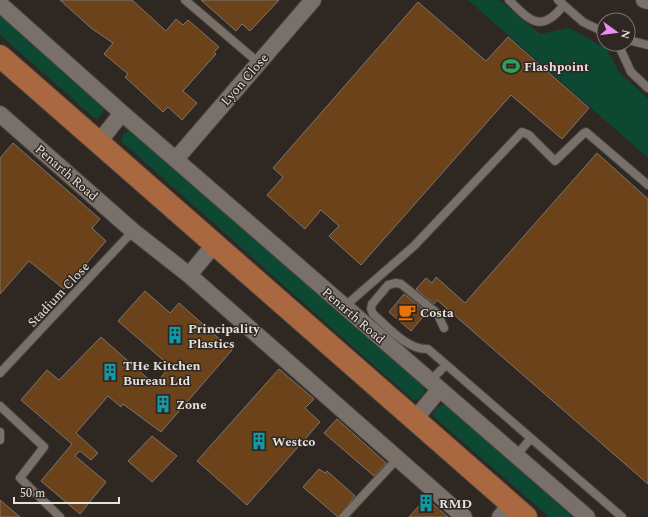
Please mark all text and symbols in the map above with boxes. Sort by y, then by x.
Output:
north arrow [596,12,636,52]
text: N [616,28,635,41]
street label: Lyon Close [216,49,273,111]
sports icon: Flashpoint [501,56,521,76]
place label: Flashpoint [524,57,589,77]
street label: Penarth Road [30,140,102,206]
street label: Stadium Close [23,257,94,332]
street label: Penarth Road [317,283,389,349]
cafe icon: Costa [397,302,417,322]
place label: Costa [420,303,454,323]
place label: Principality Plastics [188,319,260,354]
building icon: Principality Plastics [165,325,185,345]
place label: THe Kitchen Bureau Ltd [123,356,201,391]
building icon: THe Kitchen Bureau Ltd [100,362,120,382]
building icon: Zone [153,394,173,414]
place label: Zone [176,395,207,415]
building icon: Westco [249,431,269,451]
place label: Westco [272,432,315,452]
scale bar [14,479,119,505]
text: 50 m [20,484,45,503]
building icon: RMD [416,493,436,513]
place label: RMD [439,494,472,514]

